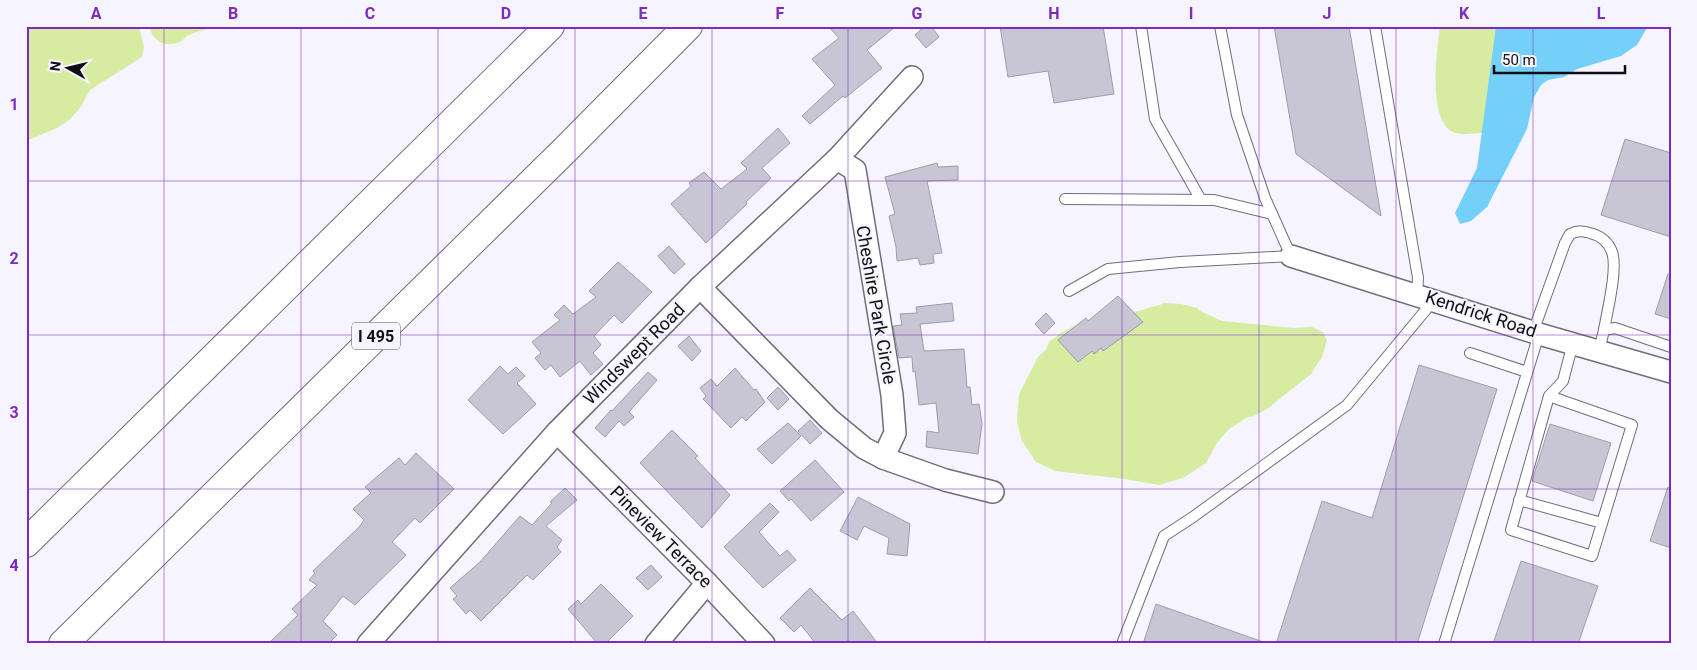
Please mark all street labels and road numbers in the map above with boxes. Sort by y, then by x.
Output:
street label: Cheshire Park Circle [852,224,901,386]
street label: Kendrick Road [1423,286,1539,341]
street label: Windswept Road [579,299,689,409]
road number: I 495 [352,322,400,350]
street label: Pineview Terrace [606,481,717,592]

